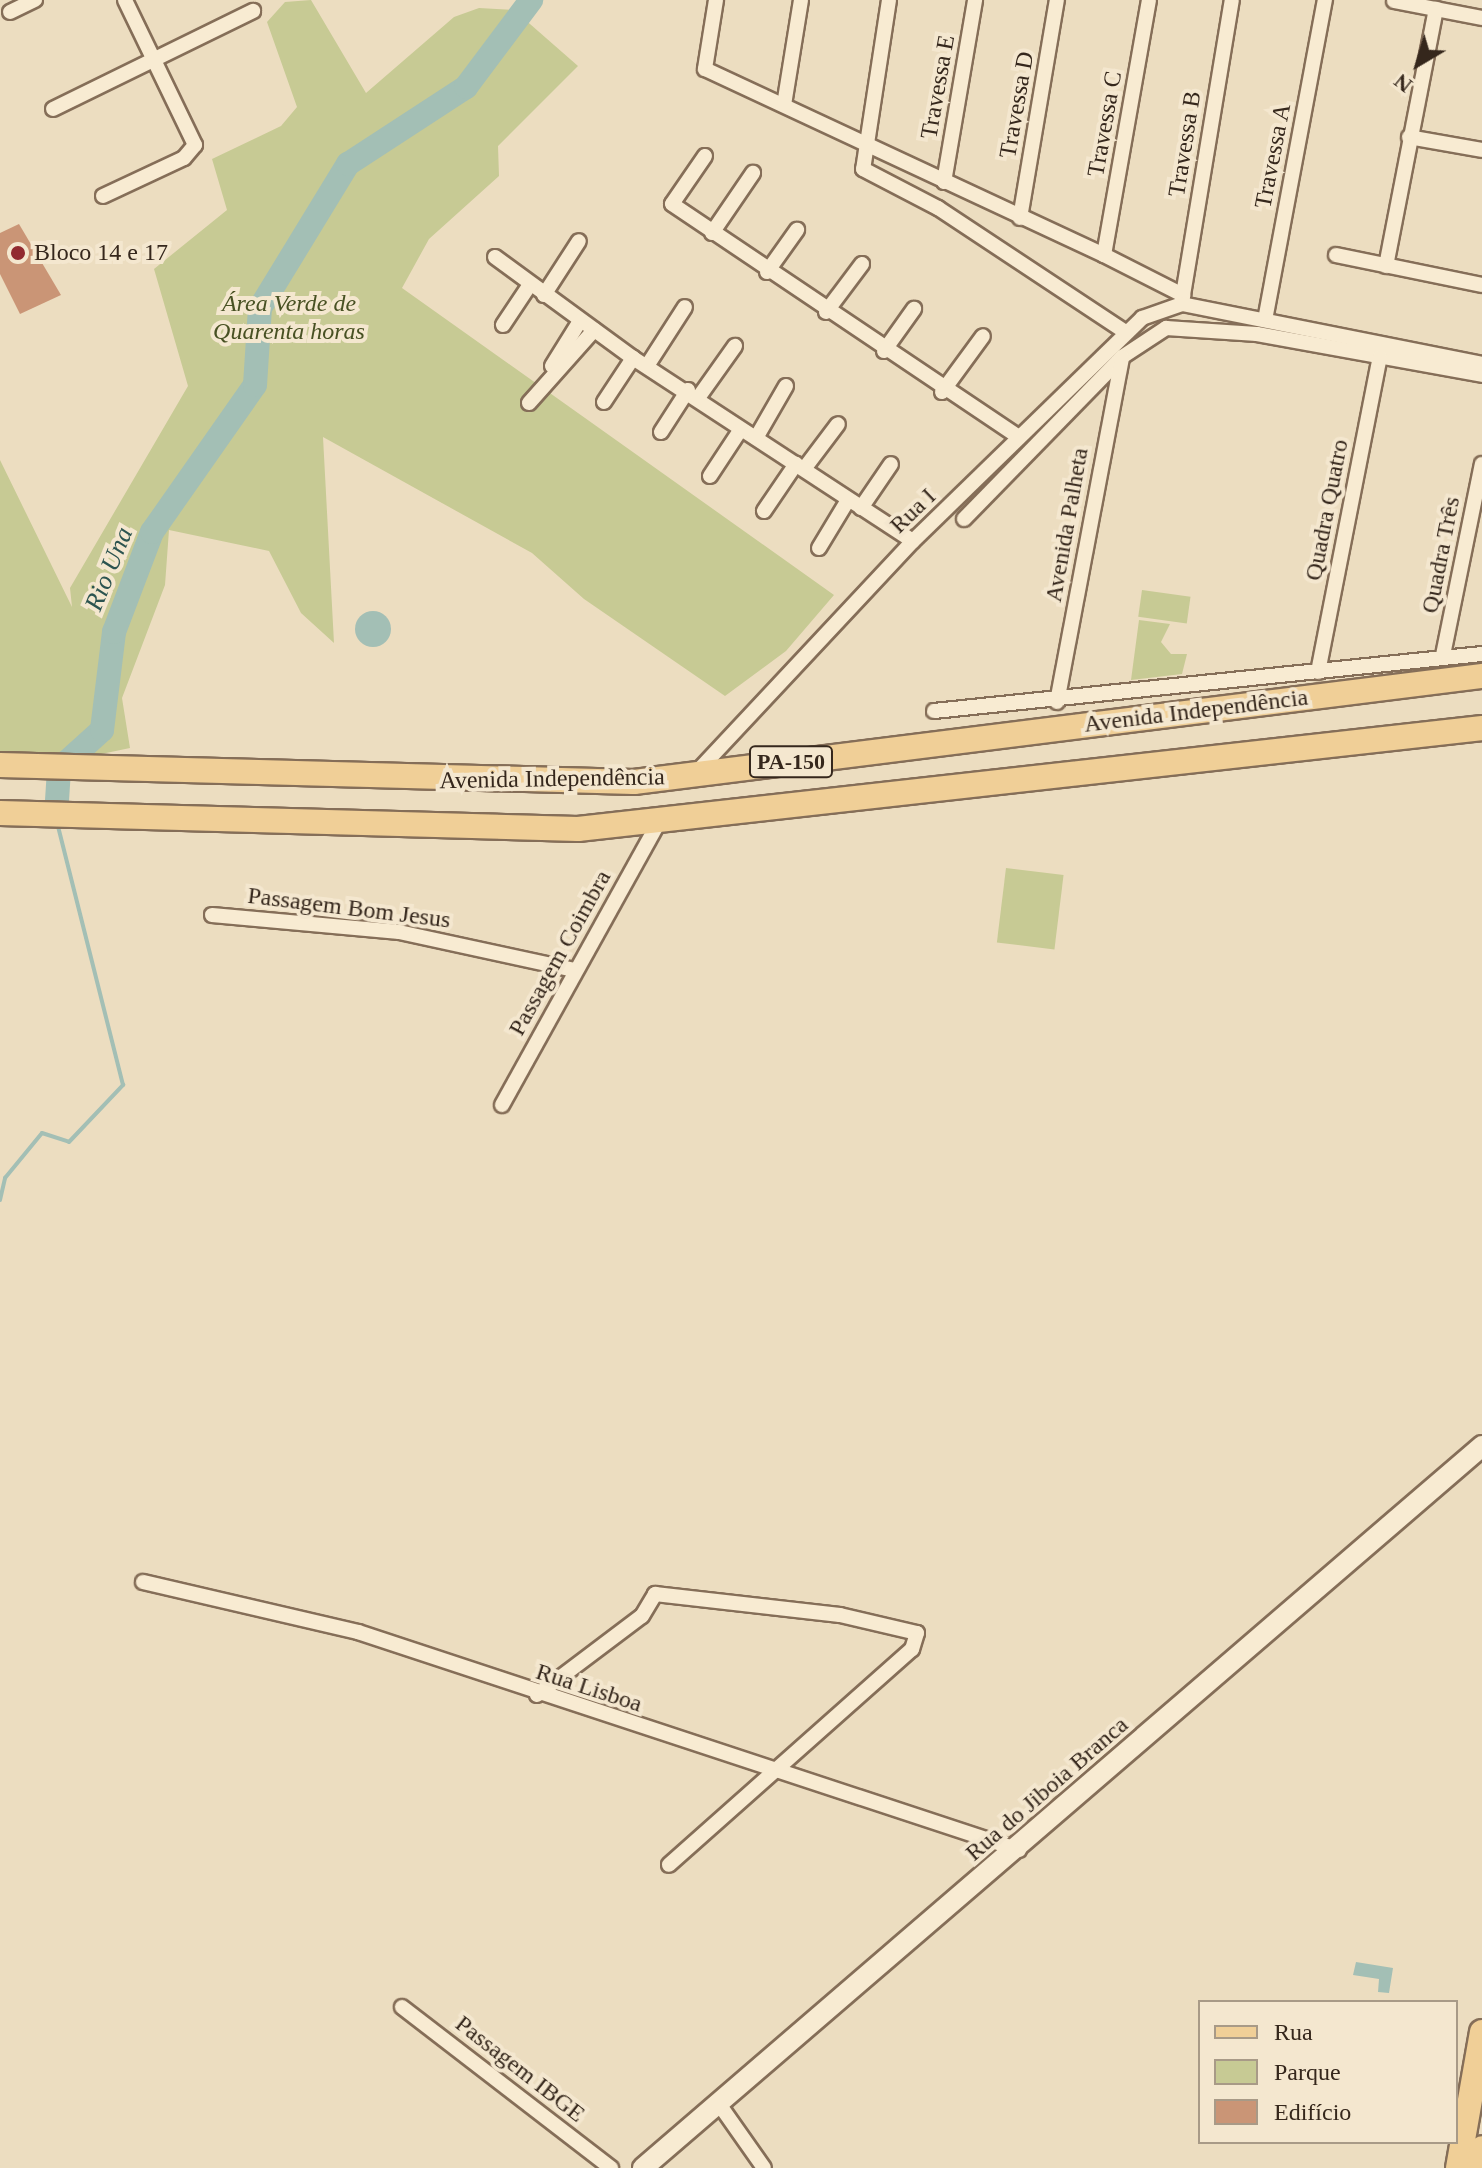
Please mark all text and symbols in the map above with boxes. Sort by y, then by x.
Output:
north arrow [1378,24,1458,104]
street label: Travessa E [915,33,961,141]
street label: Travessa D [993,49,1041,161]
street label: Travessa C [1082,69,1128,179]
text: N [1389,69,1417,98]
street label: Travessa B [1162,89,1208,199]
street label: Travessa A [1249,100,1297,212]
place label: Bloco 14 e 17 [34,239,168,267]
marker: Bloco 14 e 17 [9,244,27,262]
park label: Área Verde de Quarenta horas [213,290,365,346]
street label: Quadra Quatro [1299,437,1355,583]
street label: Avenida Palheta [1039,446,1095,604]
street label: Rua I [884,482,942,540]
street label: Quadra Três [1416,494,1466,616]
water label: Rio Una [78,523,140,615]
street label: Avenida Independência [1082,683,1310,739]
road number: PA-150 [747,744,835,780]
street label: Avenida Independência [439,763,665,795]
street label: Passagem Coimbra [503,865,617,1041]
street label: Passagem Bom Jesus [246,881,452,935]
street label: Rua Lisboa [532,1657,646,1719]
street label: Rua do Jiboia Branca [960,1711,1134,1867]
legend [1198,2000,1458,2144]
street label: Passagem IBGE [449,2009,591,2129]
text: Rua [1274,2019,1313,2045]
text: Parque [1274,2059,1341,2085]
text: Edifício [1274,2099,1351,2125]

